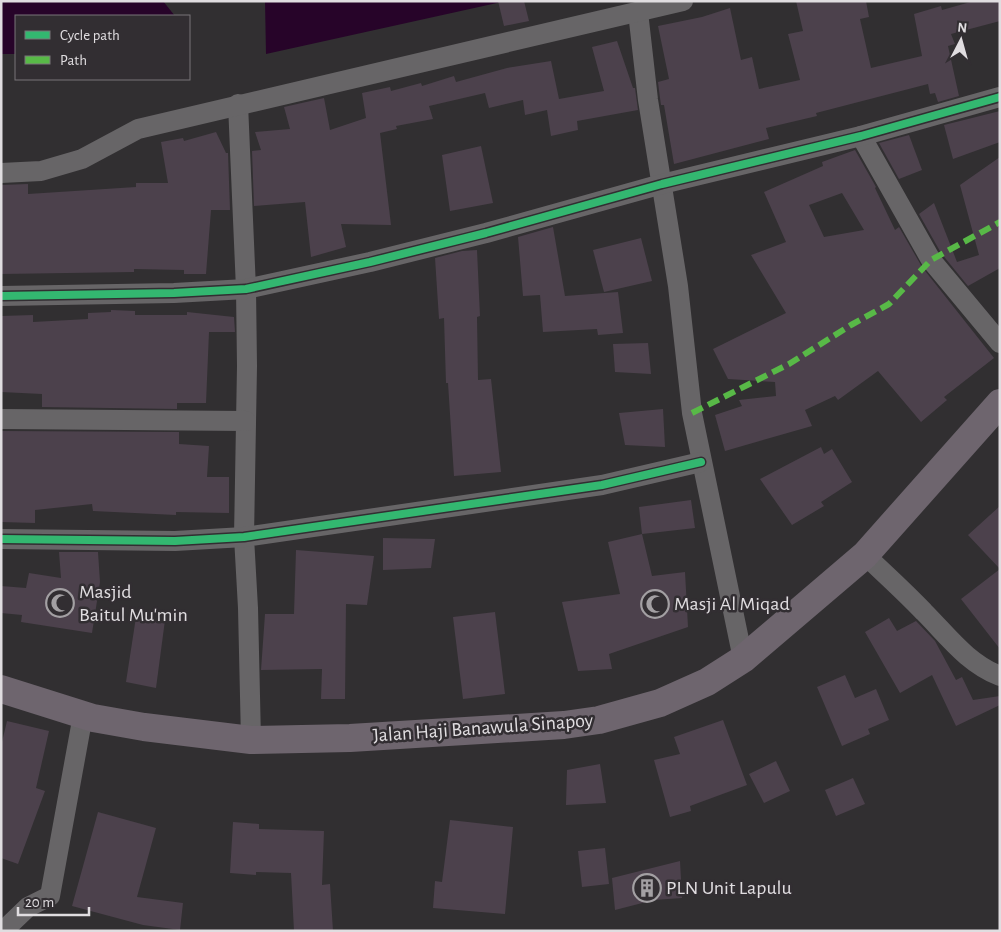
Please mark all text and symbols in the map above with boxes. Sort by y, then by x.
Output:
legend [15,15,190,80]
north arrow [936,15,986,65]
text: N [957,21,968,36]
text: Cycle path [60,28,120,43]
text: Path [60,53,87,68]
place label: Masjid Baitul Mu'min [79,582,188,625]
mosque icon: Masjid Baitul Mu'min [45,588,75,618]
mosque icon: Masji Al Miqad [640,589,670,619]
place label: Masji Al Miqad [674,594,790,614]
street label: Jalan Haji Banawula Sinapoy [372,710,594,746]
building icon: PLN Unit Lapulu [632,873,662,903]
place label: PLN Unit Lapulu [666,878,792,898]
scale bar [18,884,89,916]
text: 20 m [25,895,54,910]

